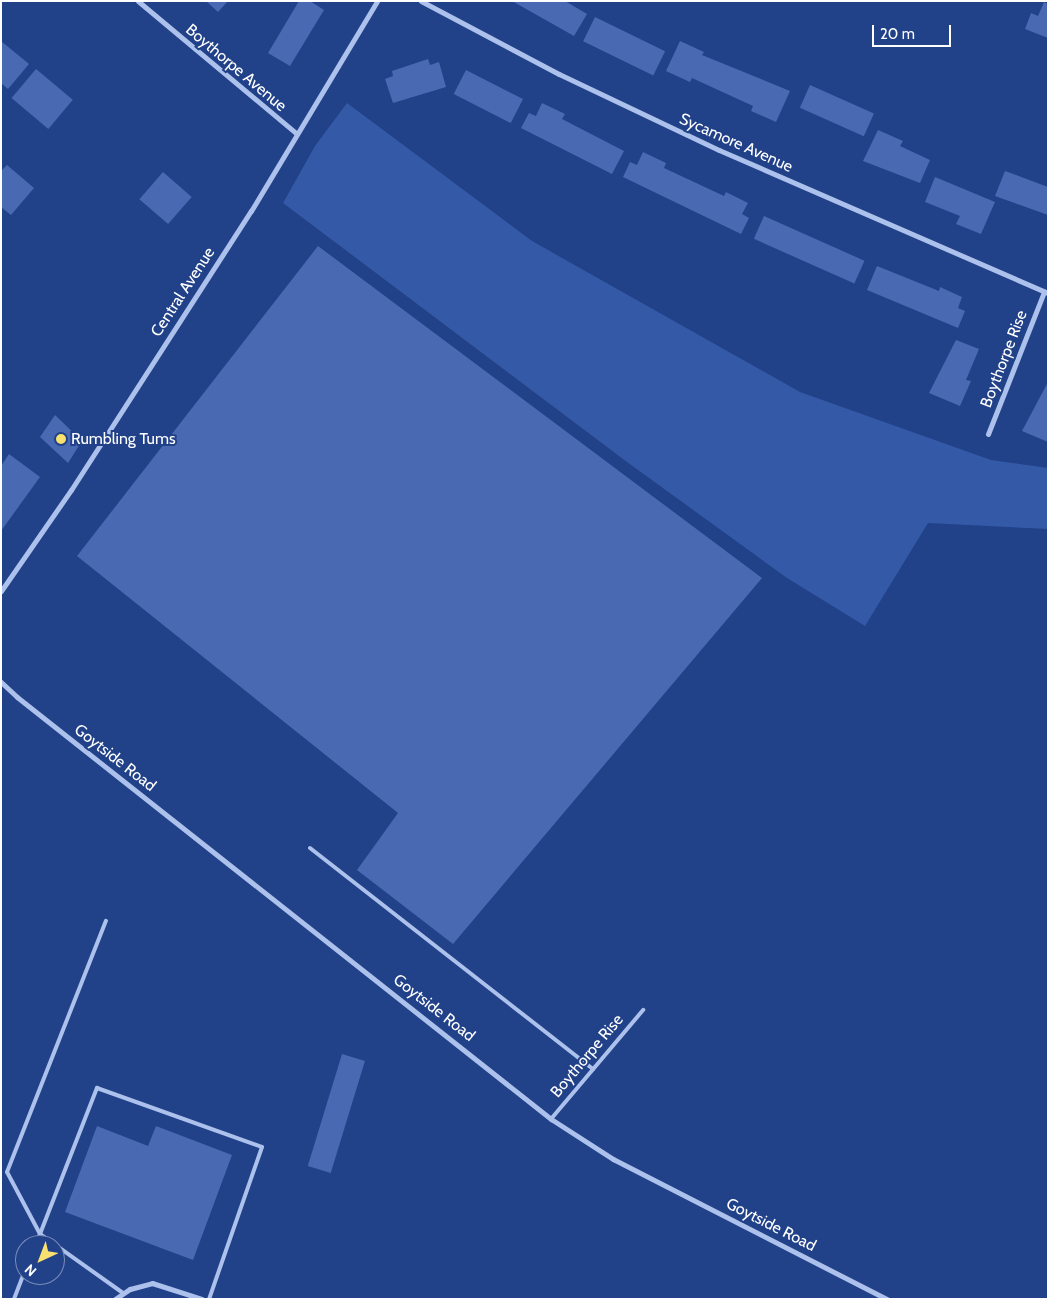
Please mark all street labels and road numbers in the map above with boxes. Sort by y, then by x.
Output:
street label: Boythorpe Avenue [182,20,290,116]
street label: Sycamore Avenue [676,109,796,177]
street label: Central Avenue [147,244,219,340]
street label: Boythorpe Rise [977,308,1031,410]
street label: Goytside Road [70,720,160,796]
street label: Goytside Road [389,970,479,1046]
street label: Boythorpe Rise [547,1011,627,1101]
street label: Goytside Road [723,1194,819,1256]

